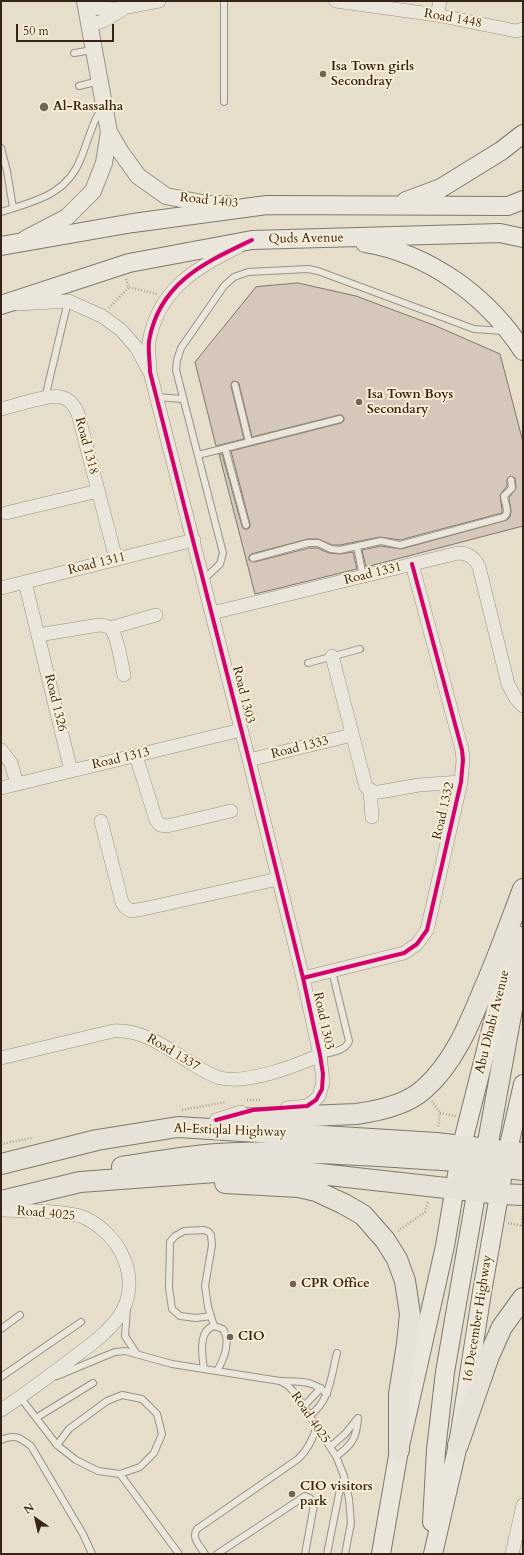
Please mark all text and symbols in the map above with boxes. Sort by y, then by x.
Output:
street label: Road 1448 [423,6,483,32]
scale bar [18,16,116,42]
text: 50 m [23,23,49,39]
place label: Isa Town girls Secondray [331,59,414,90]
marker: Isa Town girls Secondray [318,69,328,79]
place label: Al-Rassalha [53,99,123,115]
marker: Al-Rassalha [38,101,50,113]
street label: Road 1403 [179,190,239,212]
street label: Quds Avenue [268,231,344,247]
place label: Isa Town Boys Secondary [367,387,453,418]
marker: Isa Town Boys Secondary [354,397,364,407]
street label: Road 1318 [71,416,101,476]
street label: Road 1311 [67,549,127,579]
street label: Road 1331 [343,559,403,589]
street label: Road 1303 [228,665,258,725]
street label: Road 1326 [40,673,70,733]
street label: Road 1333 [270,733,330,763]
street label: Road 1313 [91,745,151,773]
street label: Road 1332 [430,781,458,841]
street label: Abu Dhabi Avenue [473,968,513,1076]
street label: Road 1303 [309,991,337,1051]
street label: Road 1337 [144,1031,202,1075]
street label: Al-Estiqlal Highway [173,1121,287,1141]
street label: Road 4025 [16,1204,76,1224]
street label: 16 December Highway [460,1254,496,1384]
place label: CPR Office [301,1276,370,1292]
marker: CPR Office [288,1279,298,1289]
place label: CIO [238,1329,265,1345]
marker: CIO [225,1332,235,1342]
street label: Road 4025 [287,1389,333,1447]
place label: CIO visitors park [300,1479,373,1510]
marker: CIO visitors park [287,1489,297,1499]
north arrow [16,1499,56,1539]
text: N [21,1500,37,1518]

